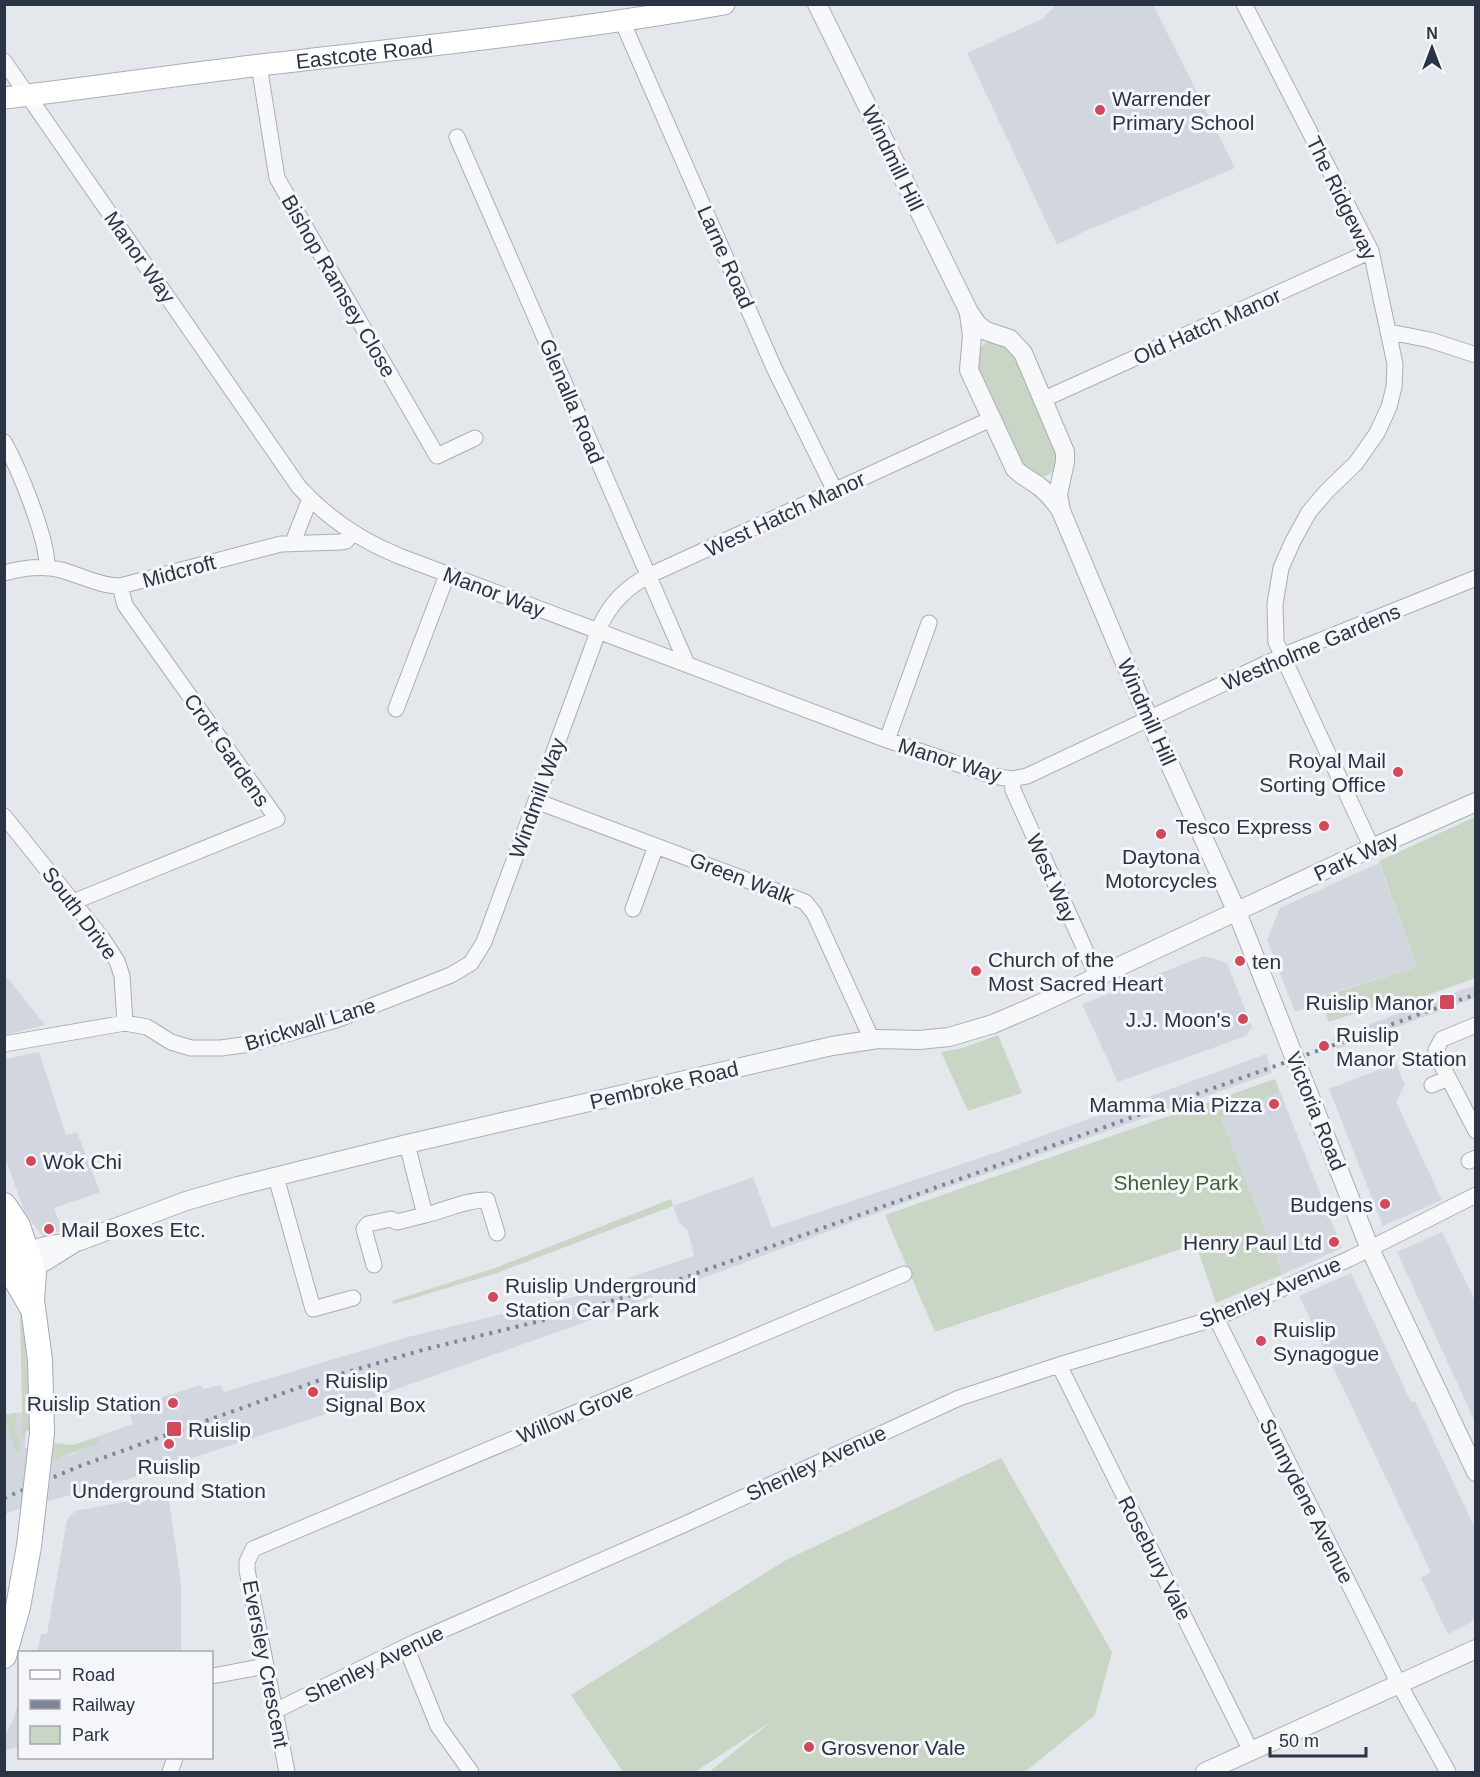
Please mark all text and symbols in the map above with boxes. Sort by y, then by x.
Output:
north arrow [1402,18,1462,78]
text: N [1426,25,1438,42]
street label: Eastcote Road [294,34,434,72]
place label: Warrender Primary School [1112,87,1254,134]
street label: Windmill Hill [858,102,928,214]
marker: Warrender Primary School [1093,103,1107,117]
street label: The Ridgeway [1302,133,1382,264]
street label: Bishop Ramsey Close [277,191,401,381]
street label: Larne Road [693,202,759,312]
street label: Manor Way [100,207,180,308]
street label: Old Hatch Manor [1130,283,1284,369]
street label: Glenalla Road [535,335,609,467]
street label: West Hatch Manor [702,467,868,561]
street label: Midcroft [140,550,218,592]
street label: Manor Way [440,562,548,622]
street label: Westholme Gardens [1219,599,1403,695]
street label: Windmill Hill [1113,655,1181,769]
street label: Croft Gardens [180,689,274,811]
street label: Manor Way [896,733,1005,787]
street label: Windmill Way [505,734,570,861]
place label: Royal Mail Sorting Office [1259,749,1386,796]
marker: Royal Mail Sorting Office [1391,765,1405,779]
place label: Tesco Express [1175,815,1312,838]
marker: Tesco Express [1317,819,1331,833]
street label: Park Way [1310,826,1402,885]
marker: Daytona Motorcycles [1154,827,1168,841]
street label: West Way [1022,830,1082,926]
place label: Daytona Motorcycles [1105,845,1217,892]
street label: Green Walk [686,848,798,909]
street label: South Drive [38,862,122,964]
place label: Church of the Most Sacred Heart [988,948,1163,995]
place label: ten [1252,950,1281,973]
marker: ten [1233,954,1247,968]
marker: Church of the Most Sacred Heart [969,964,983,978]
place label: Ruislip Manor [1306,991,1434,1014]
street label: Brickwall Lane [242,993,378,1055]
marker: Ruislip Manor [1438,993,1456,1011]
place label: J.J. Moon's [1125,1008,1231,1031]
marker: J.J. Moon's [1236,1012,1250,1026]
place label: Ruislip Manor Station [1336,1023,1467,1070]
marker: Ruislip Manor Station [1317,1039,1331,1053]
street label: Victoria Road [1282,1048,1350,1174]
street label: Pembroke Road [587,1057,741,1113]
place label: Mamma Mia Pizza [1089,1093,1262,1116]
marker: Mamma Mia Pizza [1267,1097,1281,1111]
place label: Wok Chi [43,1150,122,1173]
marker: Wok Chi [24,1154,38,1168]
park label: Shenley Park [1114,1171,1239,1194]
place label: Budgens [1290,1193,1373,1216]
marker: Budgens [1378,1197,1392,1211]
place label: Mail Boxes Etc. [61,1218,206,1241]
marker: Mail Boxes Etc. [42,1222,56,1236]
place label: Henry Paul Ltd [1183,1231,1322,1254]
marker: Henry Paul Ltd [1327,1235,1341,1249]
street label: Shenley Avenue [1196,1252,1344,1332]
place label: Ruislip Underground Station Car Park [505,1274,696,1321]
marker: Ruislip Underground Station Car Park [486,1290,500,1304]
place label: Ruislip Synagogue [1273,1318,1379,1365]
marker: Ruislip Synagogue [1254,1334,1268,1348]
place label: Ruislip Signal Box [325,1369,426,1416]
street label: Willow Grove [514,1378,636,1448]
marker: Ruislip Signal Box [306,1385,320,1399]
place label: Ruislip Station [27,1392,161,1415]
marker: Ruislip Station [166,1396,180,1410]
street label: Sunnydene Avenue [1255,1415,1359,1587]
place label: Ruislip [188,1418,251,1441]
marker: Ruislip [165,1420,183,1438]
street label: Shenley Avenue [743,1421,889,1505]
marker: Ruislip Underground Station [162,1437,176,1451]
place label: Ruislip Underground Station [72,1455,266,1502]
street label: Rosebury Vale [1114,1492,1196,1624]
street label: Eversley Crescent [238,1578,294,1750]
street label: Shenley Avenue [301,1620,447,1708]
legend [18,1651,213,1759]
text: Road [72,1665,115,1685]
text: Railway [72,1695,135,1715]
scale bar [1270,1720,1366,1758]
text: Park [72,1725,110,1745]
text: 50 m [1279,1731,1319,1751]
place label: Grosvenor Vale [821,1736,965,1759]
marker: Grosvenor Vale [802,1740,816,1754]

